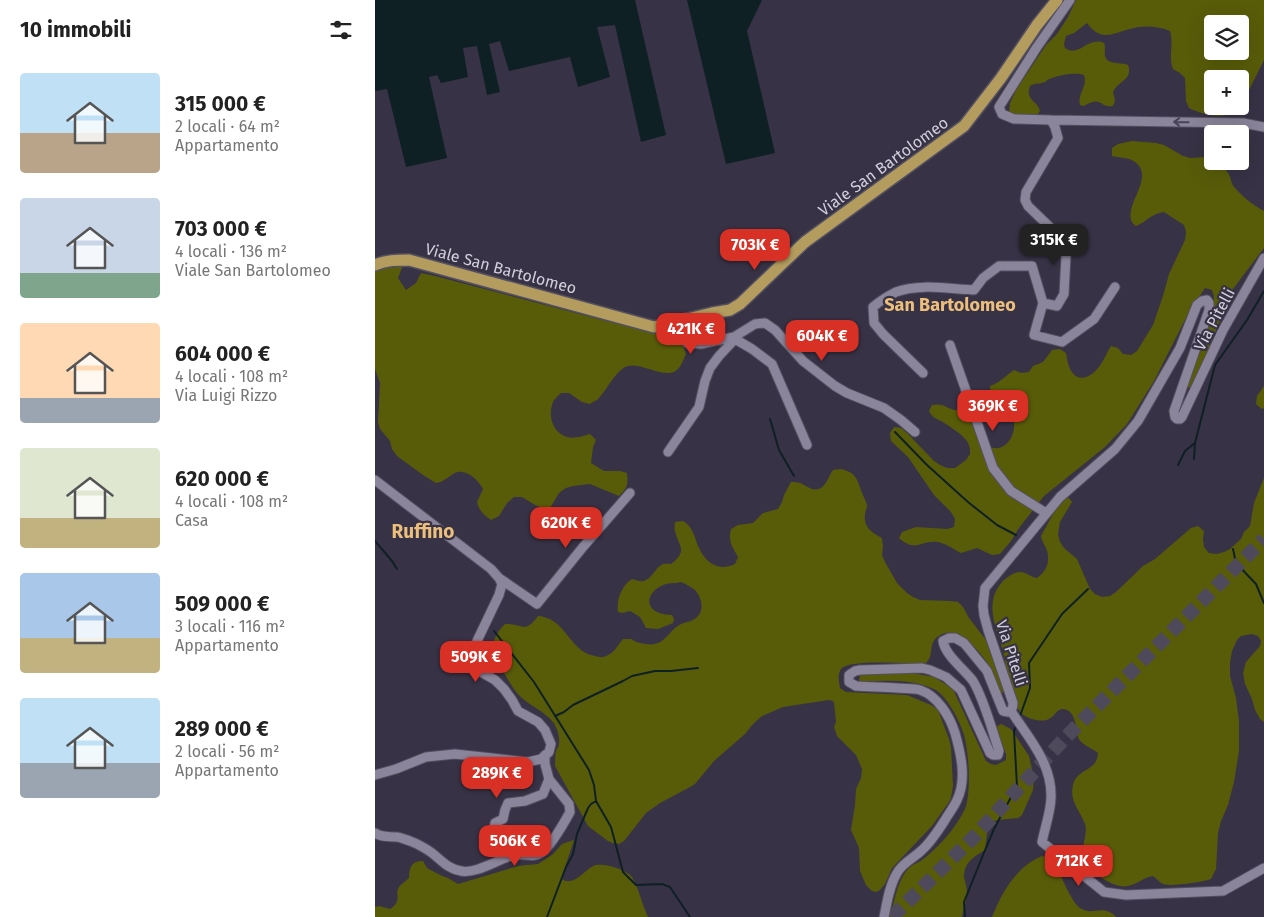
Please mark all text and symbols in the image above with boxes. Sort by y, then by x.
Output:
map controls [1204,15,1249,170]
button: layers [1204,15,1249,60]
icon: filters [327,16,355,44]
text: 10 immobili [20,17,131,43]
button: + [1204,70,1249,115]
text: 315 000 € [175,91,266,117]
icon: home [60,93,120,153]
street label: Viale San Bartolomeo [815,113,952,220]
text: 2 locali · 64 m² [175,117,280,136]
one-way arrow [1173,118,1189,127]
button: − [1204,125,1249,170]
text: Appartamento [175,136,279,155]
text: 703 000 € [175,216,267,242]
icon: home [60,218,120,278]
pin: 315K € [1013,224,1095,266]
pin: 703K € [714,228,796,271]
text: 315K € [1030,230,1078,249]
text: 703K € [731,235,779,254]
street label: Viale San Bartolomeo [423,239,579,298]
text: 4 locali · 136 m² [175,242,287,261]
text: Viale San Bartolomeo [175,261,331,280]
street label: Via Pitelli [1190,285,1239,354]
district label: San Bartolomeo [884,294,1016,316]
pin: 421K € [650,312,732,355]
text: 421K € [667,319,715,338]
pin: 604K € [781,320,863,362]
text: 604K € [797,326,847,345]
text: 604 000 € [175,341,270,367]
icon: home [60,343,120,403]
text: 4 locali · 108 m² [175,367,288,386]
text: Via Luigi Rizzo [175,386,277,405]
pin: 369K € [952,390,1034,432]
text: 369K € [968,396,1018,415]
text: 620 000 € [175,466,269,492]
icon: home [60,468,120,528]
text: 4 locali · 108 m² [175,492,288,511]
pin: 620K € [525,506,607,549]
text: Casa [175,511,208,530]
text: 620K € [541,513,591,532]
district label: Ruffino [392,520,454,543]
text: 509 000 € [175,591,269,617]
icon: home [60,593,120,653]
text: 3 locali · 116 m² [175,617,285,636]
street label: Via Pitelli [992,618,1031,689]
text: Appartamento [175,636,279,655]
pin: 509K € [435,640,517,683]
text: 509K € [451,647,501,666]
text: 289 000 € [175,716,269,742]
icon: home [60,718,120,778]
text: 2 locali · 56 m² [175,742,279,761]
pin: 289K € [456,756,538,799]
text: Appartamento [175,761,279,780]
text: 289K € [472,763,522,782]
pin: 506K € [474,824,556,867]
text: 506K € [490,831,540,850]
pin: 712K € [1038,844,1120,887]
text: 712K € [1056,851,1102,870]

